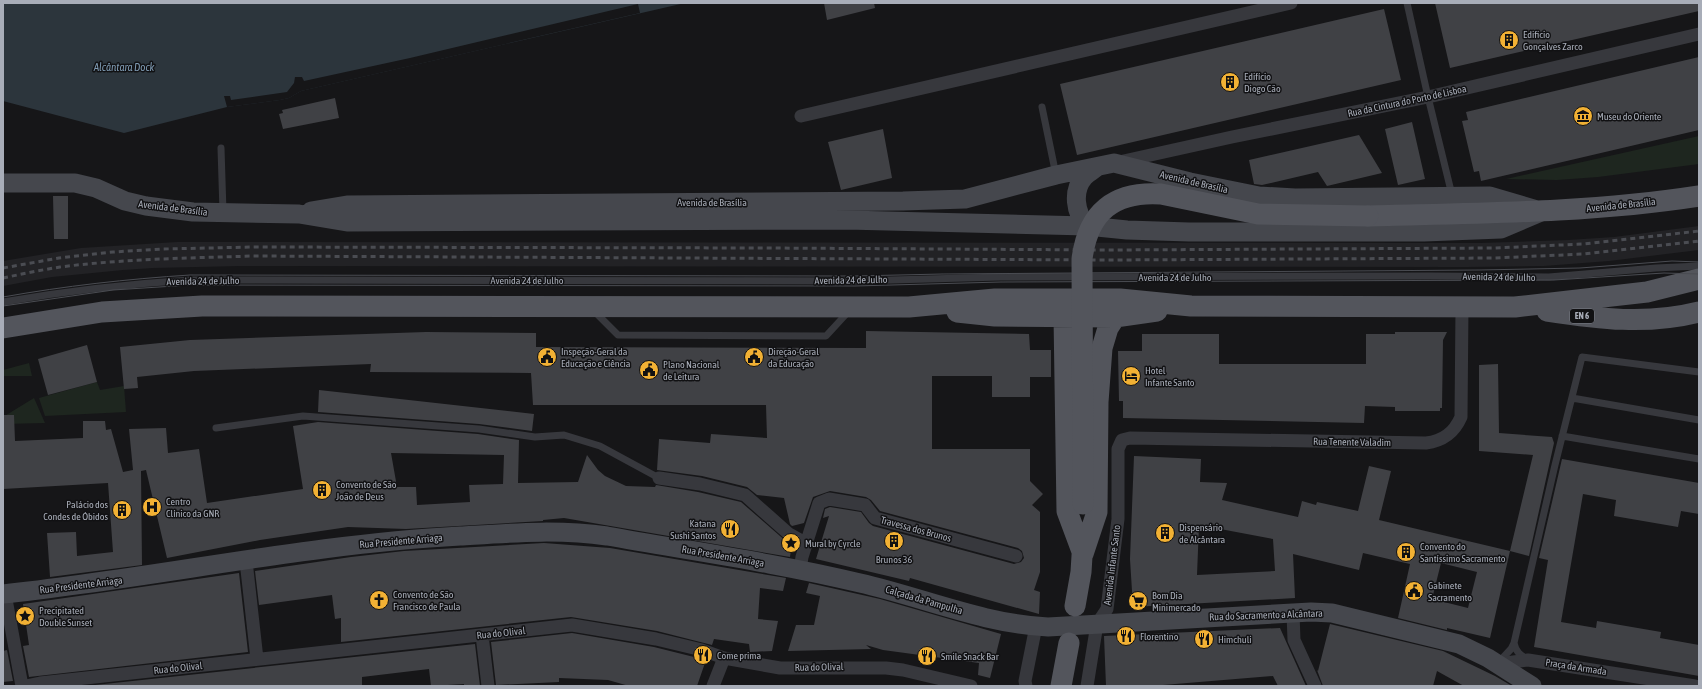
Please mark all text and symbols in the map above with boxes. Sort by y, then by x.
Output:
building icon: Edificio Gonçalves Zarco [1498,29,1520,51]
place label: Edificio Gonçalves Zarco [1523,29,1583,52]
water label: Alcântara Dock [93,61,154,73]
building icon: Edifício Diogo Cão [1219,71,1241,93]
place label: Edifício Diogo Cão [1244,71,1281,94]
street label: Rua da Cintura do Porto de Lisboa [1347,83,1468,119]
museum icon: Museu do Oriente [1572,105,1594,127]
place label: Museu do Oriente [1597,111,1662,122]
street label: Avenida de Brasília [1159,169,1229,195]
street label: Avenida de Brasília [1586,196,1657,214]
street label: Avenida de Brasília [677,197,747,208]
street label: Avenida de Brasília [138,198,209,218]
street label: Avenida 24 de Julho [1462,271,1536,283]
street label: Avenida 24 de Julho [1138,272,1212,283]
street label: Avenida 24 de Julho [814,274,888,286]
street label: Avenida 24 de Julho [166,275,240,287]
street label: Avenida 24 de Julho [490,275,564,286]
road number: EN 6 [1570,309,1594,323]
public building icon: Inspeção-Geral da Educação e Ciência [536,346,558,368]
place label: Inspeção-Geral da Educação e Ciência [561,346,631,369]
public building icon: Direção-Geral da Educação [743,346,765,368]
place label: Direção-Geral da Educação [768,346,819,369]
public building icon: Plano Nacional de Leitura [638,359,660,381]
place label: Plano Nacional de Leitura [663,359,720,382]
hotel icon: Hotel Infante Santo [1120,365,1142,387]
place label: Hotel Infante Santo [1145,365,1195,388]
street label: Rua Tenente Valadim [1313,436,1391,448]
building icon: Convento de São João de Deus [311,479,333,501]
place label: Convento de São João de Deus [336,479,397,502]
hospital icon: Centro Clínico da GNR [141,496,163,518]
place label: Centro Clínico da GNR [166,496,219,519]
place label: Palácio dos Condes de Óbidos [43,499,108,522]
building icon: Palácio dos Condes de Óbidos [111,499,133,521]
street label: Travessa dos Brunos [879,514,953,544]
place label: Katana Sushi Santos [670,518,716,541]
restaurant icon: Katana Sushi Santos [719,518,741,540]
building icon: Dispensário de Alcântara [1154,522,1176,544]
place label: Dispensário de Alcântara [1179,522,1226,545]
street label: Avenida Infante Santo [1102,524,1122,606]
building icon: Brunos 36 [883,530,905,552]
street label: Rua Presidente Arriaga [359,532,443,550]
place icon: Mural by Cyrcle [780,532,802,554]
place label: Mural by Cyrcle [805,538,861,549]
building icon: Convento do Santíssimo Sacramento [1395,541,1417,563]
place label: Convento do Santíssimo Sacramento [1420,541,1506,564]
street label: Rua Presidente Arriaga [681,543,765,569]
place label: Brunos 36 [876,554,912,565]
street label: Rua Presidente Arriaga [39,574,123,596]
public building icon: Gabinete Sacramento [1403,580,1425,602]
place label: Gabinete Sacramento [1428,580,1472,603]
street label: Calçada da Pampulha [884,584,964,616]
church icon: Convento de São Francisco de Paula [368,589,390,611]
place label: Convento de São Francisco de Paula [393,589,461,612]
supermarket icon: Bom Dia Minimercado [1127,590,1149,612]
place label: Bom Dia Minimercado [1152,590,1201,613]
place icon: Precipitated Double Sunset [14,605,36,627]
place label: Precipitated Double Sunset [39,605,92,628]
street label: Rua do Sacramento a Alcântara [1209,608,1323,622]
street label: Rua do Olival [476,625,526,641]
restaurant icon: Florentino [1115,625,1137,647]
restaurant icon: Himchuli [1193,628,1215,650]
place label: Florentino [1140,631,1179,642]
place label: Himchuli [1218,634,1252,645]
restaurant icon: Come prima [692,644,714,666]
restaurant icon: Smile Snack Bar [916,645,938,667]
place label: Come prima [717,650,762,661]
place label: Smile Snack Bar [941,651,1000,662]
street label: Praça da Armada [1545,657,1608,677]
street label: Rua do Olival [153,660,203,676]
street label: Rua do Olival [795,661,844,673]

